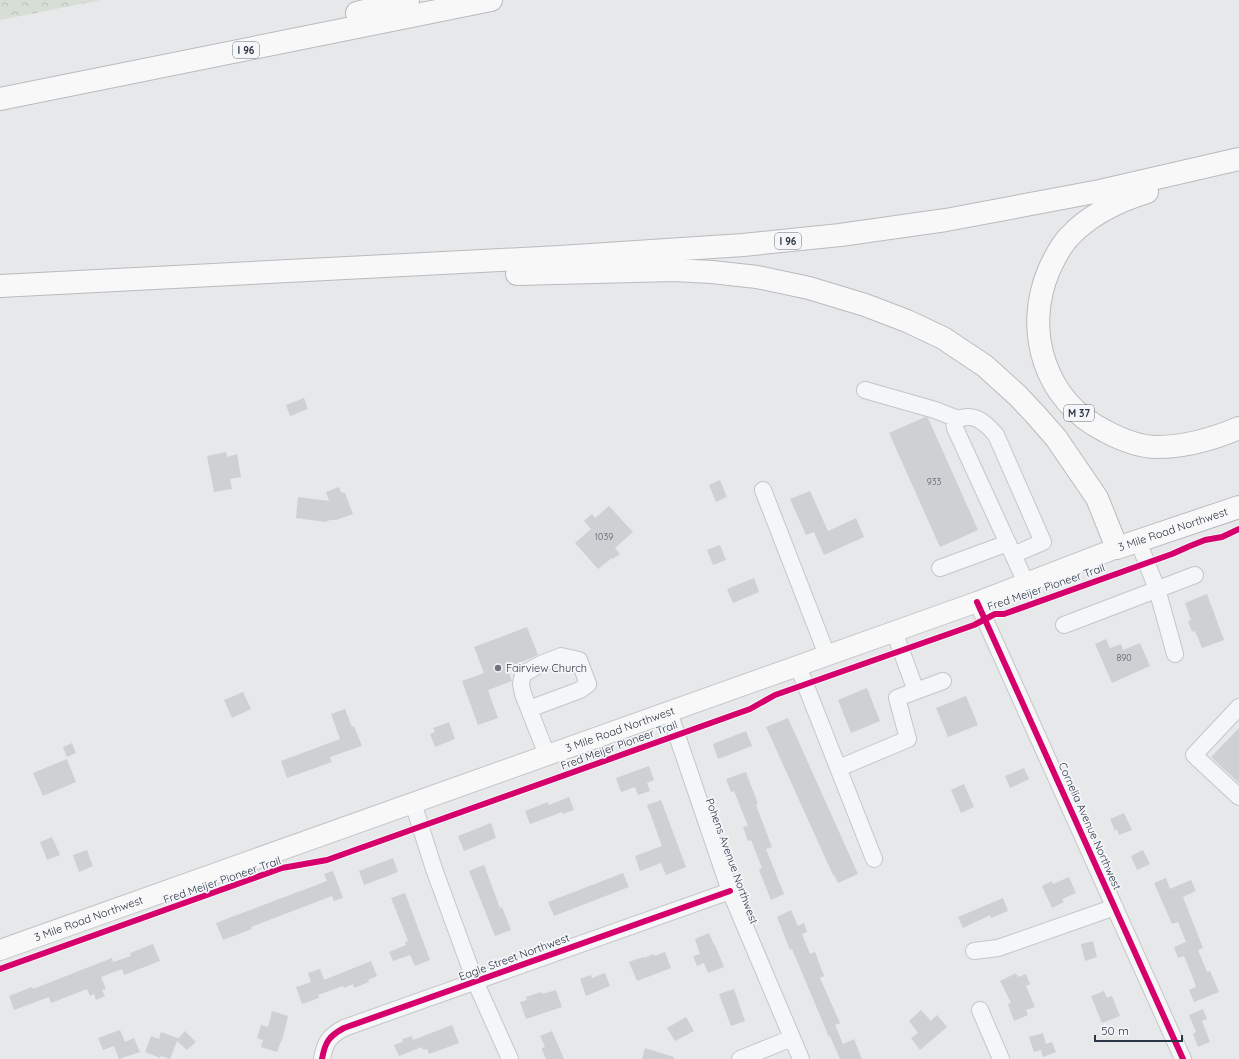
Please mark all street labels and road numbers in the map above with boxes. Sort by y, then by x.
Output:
road number: I 96 [233,42,259,58]
road number: I 96 [775,233,801,249]
road number: M 37 [1064,405,1094,421]
street label: 3 Mile Road Northwest [1116,504,1230,554]
street label: Fred Meijer Pioneer Trail [985,560,1107,614]
street label: 3 Mile Road Northwest [564,703,676,755]
street label: Fred Meijer Pioneer Trail [559,717,679,773]
street label: Cornelia Avenue Northwest [1056,760,1125,892]
street label: Pohens Avenue Northwest [703,796,761,926]
street label: Fred Meijer Pioneer Trail [161,853,283,907]
street label: 3 Mile Road Northwest [32,893,145,944]
street label: Eagle Street Northwest [457,930,571,984]

